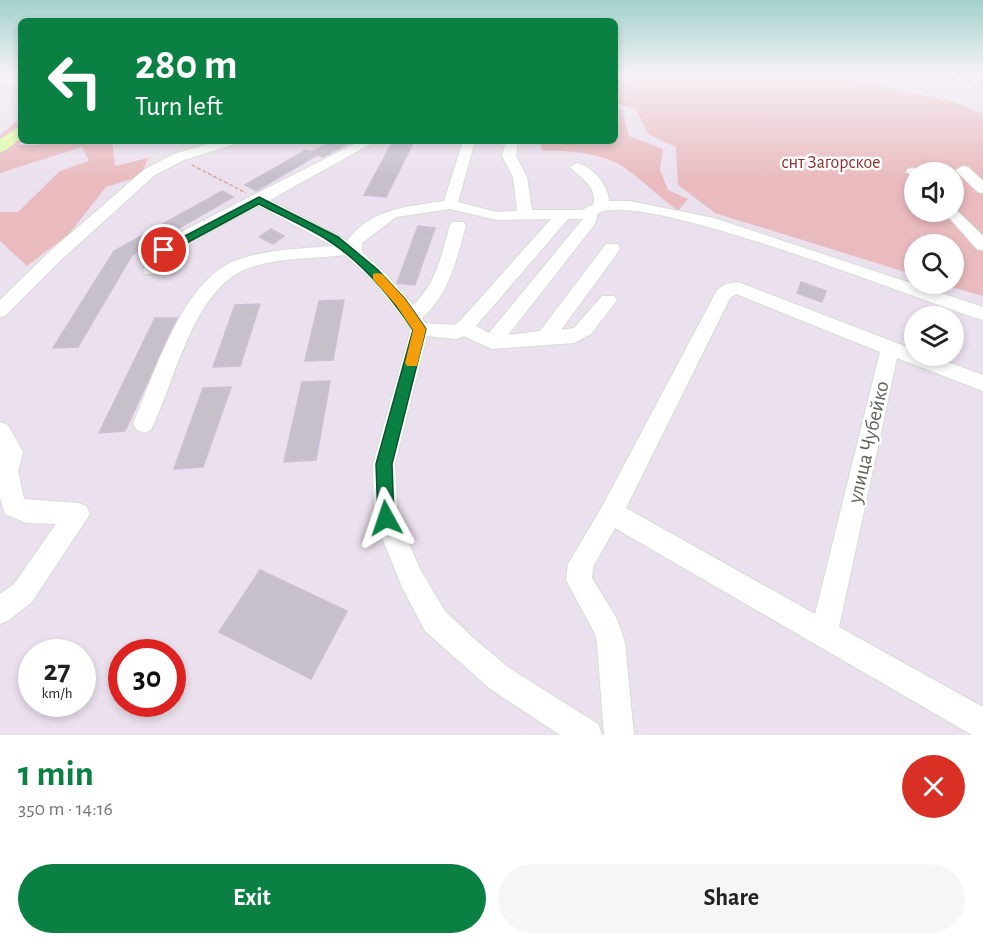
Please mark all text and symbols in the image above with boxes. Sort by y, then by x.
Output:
icon: left [36,42,114,120]
text: 280 m [135,44,238,86]
text: Turn left [135,93,223,120]
park label: снт Загорское [782,154,880,172]
map controls [904,162,964,366]
button: sound [904,162,964,222]
pin [138,224,189,275]
icon: arrive [147,233,180,266]
button: search [904,234,964,294]
button: layers [904,306,964,366]
street label: улица Чубейко [844,379,893,506]
position arrow [354,486,418,550]
speed limit sign: 30 [108,639,186,717]
text: 27 [43,656,71,686]
text: km/h [42,686,72,701]
button: close [902,755,965,818]
text: 1 min [18,756,94,792]
text: 350 m · 14:16 [18,799,113,819]
button: Exit [18,864,486,933]
button: Share [498,864,965,933]

